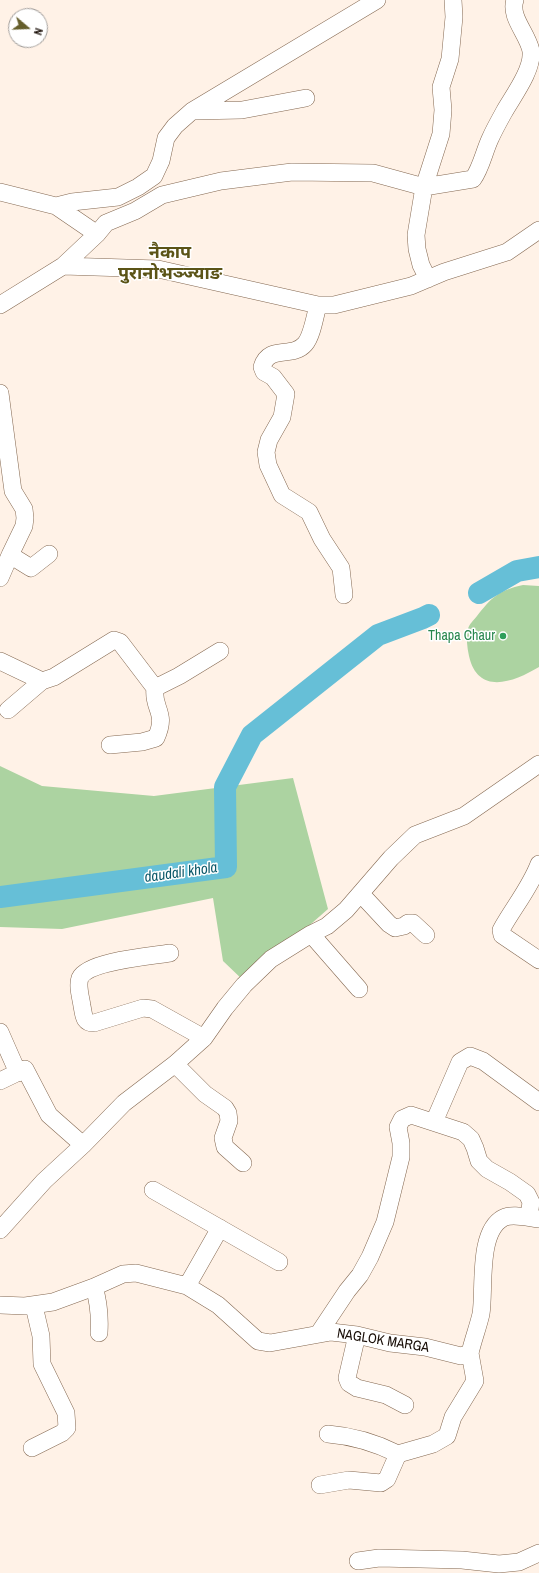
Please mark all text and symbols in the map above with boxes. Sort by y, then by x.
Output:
north arrow [8,8,48,48]
text: N [31,26,46,37]
district label: नैकाप पुरानोभञ्ज्याङ [118,242,222,284]
place label: Thapa Chaur [428,628,495,644]
marker: Thapa Chaur [498,631,508,641]
water label: daudali khola [144,859,218,887]
street label: NAGLOK MARGA [336,1325,430,1357]

